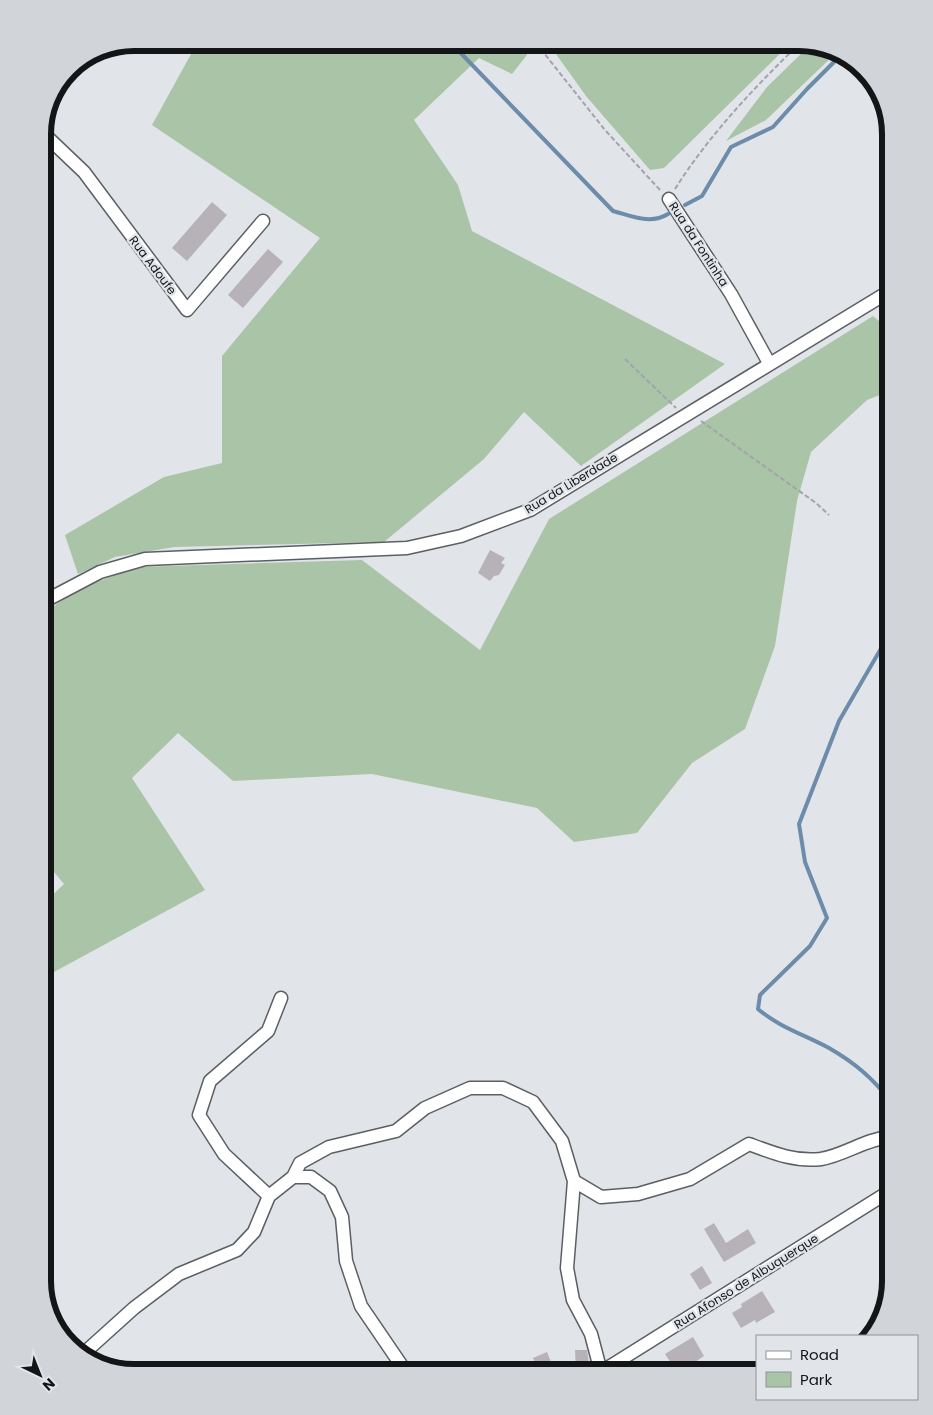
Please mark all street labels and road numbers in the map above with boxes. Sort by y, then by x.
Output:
street label: Rua da Fontinha [665,198,733,290]
street label: Rua Adoufe [125,232,181,298]
street label: Rua da Liberdade [521,449,621,517]
street label: Rua Afonso de Albuquerque [671,1229,821,1333]

